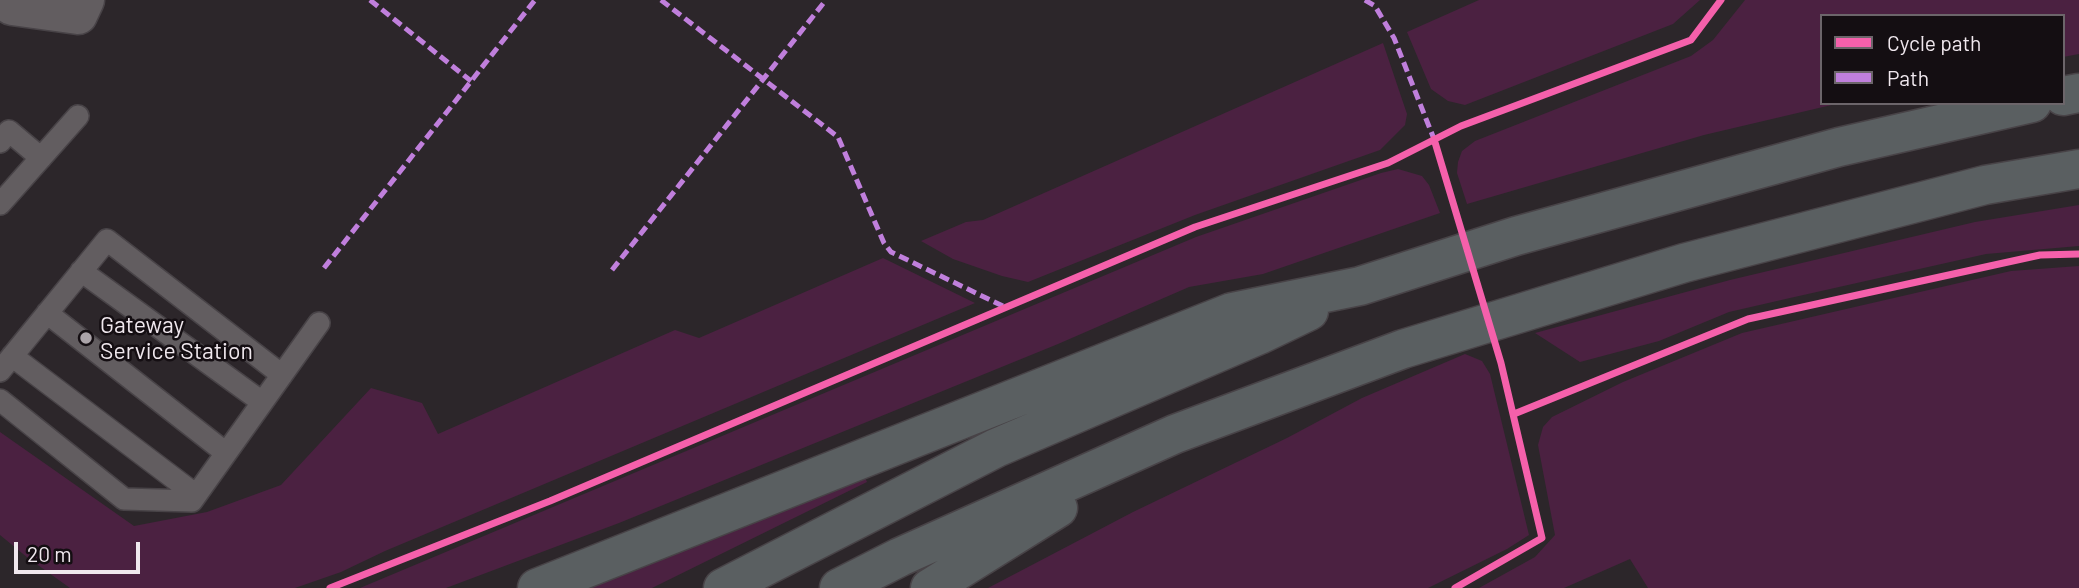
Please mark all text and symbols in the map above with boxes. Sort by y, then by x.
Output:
legend [1820,14,2065,105]
text: Cycle path [1887,30,1981,55]
text: Path [1887,65,1929,90]
place label: Gateway Service Station [100,311,253,365]
marker: Gateway Service Station [78,330,94,346]
scale bar [18,528,144,572]
text: 20 m [27,541,72,566]

